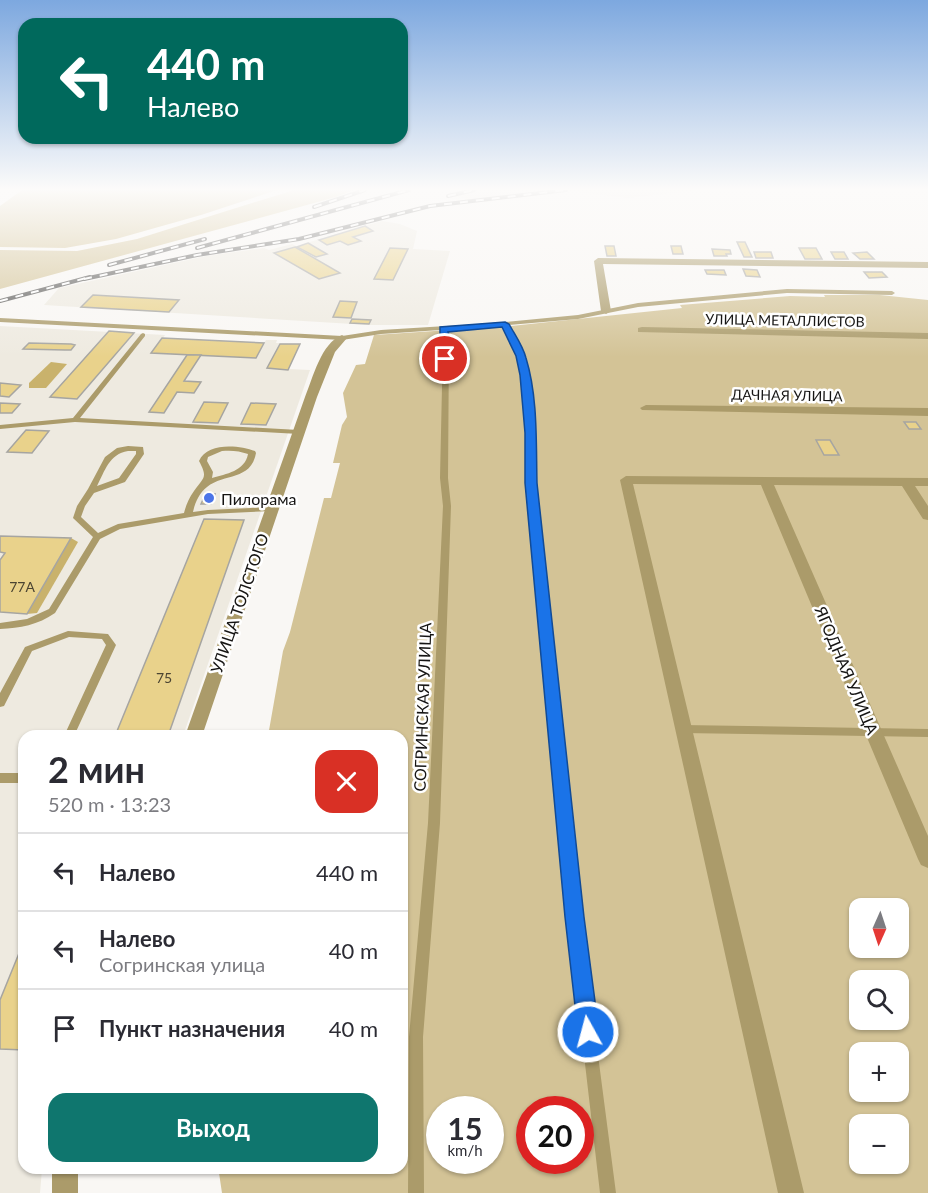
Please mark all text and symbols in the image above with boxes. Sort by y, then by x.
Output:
text: 440 m [147,39,265,89]
icon: left [48,42,126,120]
text: Налево [147,90,239,123]
street label: УЛИЦА МЕТАЛЛИСТОВ [705,310,865,330]
pin [419,333,470,384]
icon: arrive [428,342,461,375]
street label: ДАЧНАЯ УЛИЦА [731,386,843,404]
place label: Пилорама [221,489,296,508]
marker: Пилорама [202,491,216,505]
street label: УЛИЦА ТОЛСТОГО [206,530,272,675]
house number: 77А [9,578,35,595]
street label: ЯГОДНАЯ УЛИЦА [811,602,883,737]
street label: СОГРИНСКАЯ УЛИЦА [410,622,434,792]
house number: 75 [156,669,172,686]
text: 2 мин [48,747,145,791]
button: close [315,750,378,813]
text: 520 m · 13:23 [48,792,171,816]
icon: left [48,856,81,889]
text: Налево [99,859,175,886]
text: 440 m [316,859,378,886]
north arrow [849,898,909,958]
map controls [849,898,909,1174]
text: Налево [99,925,175,952]
icon: left [48,934,81,967]
text: 40 m [329,937,378,964]
text: Согринская улица [99,952,265,976]
button: search [849,970,909,1030]
position arrow [556,1000,620,1064]
icon: arrive [48,1012,81,1045]
text: Пункт назначения [99,1015,285,1042]
text: 40 m [329,1015,378,1042]
button: + [849,1042,909,1102]
button: Выход [48,1093,378,1162]
speed limit sign: 20 [516,1096,594,1174]
text: 15 [448,1110,482,1146]
button: − [849,1114,909,1174]
text: km/h [447,1141,483,1159]

